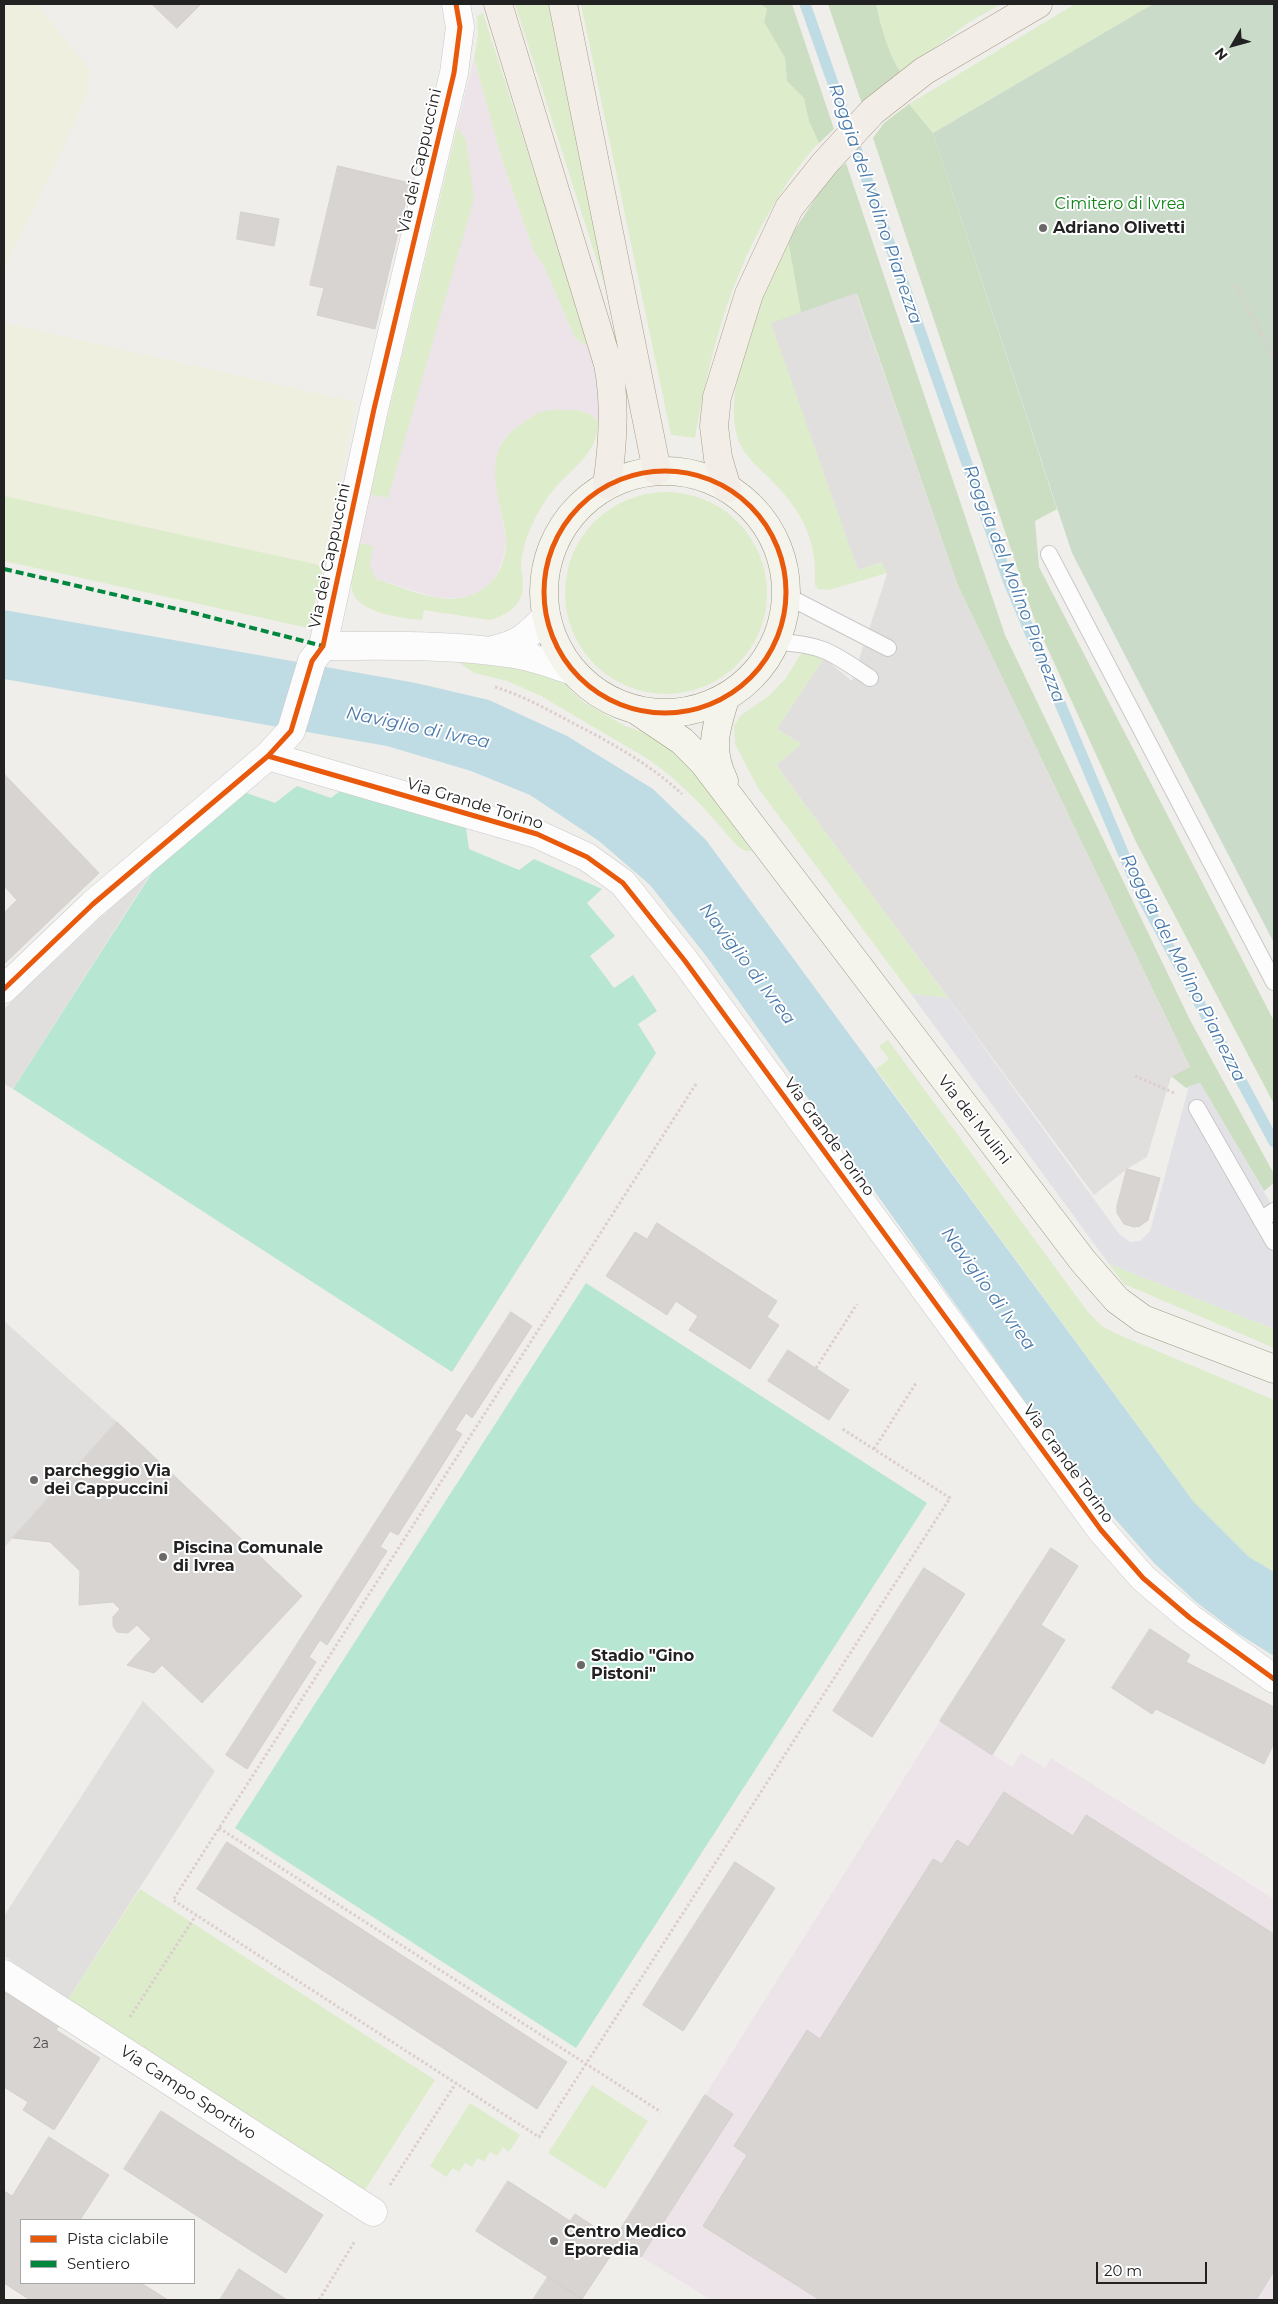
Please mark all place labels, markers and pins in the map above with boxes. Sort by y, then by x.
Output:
place label: Adriano Olivetti [1053,218,1185,238]
marker: Adriano Olivetti [1037,222,1049,234]
place label: parcheggio Via dei Cappuccini [44,1461,171,1499]
marker: parcheggio Via dei Cappuccini [28,1474,40,1486]
place label: Piscina Comunale di Ivrea [173,1538,323,1576]
marker: Piscina Comunale di Ivrea [157,1551,169,1563]
place label: Stadio "Gino Pistoni" [591,1646,694,1684]
marker: Stadio "Gino Pistoni" [575,1659,587,1671]
place label: Centro Medico Eporedia [564,2222,686,2260]
marker: Centro Medico Eporedia [548,2235,560,2247]

